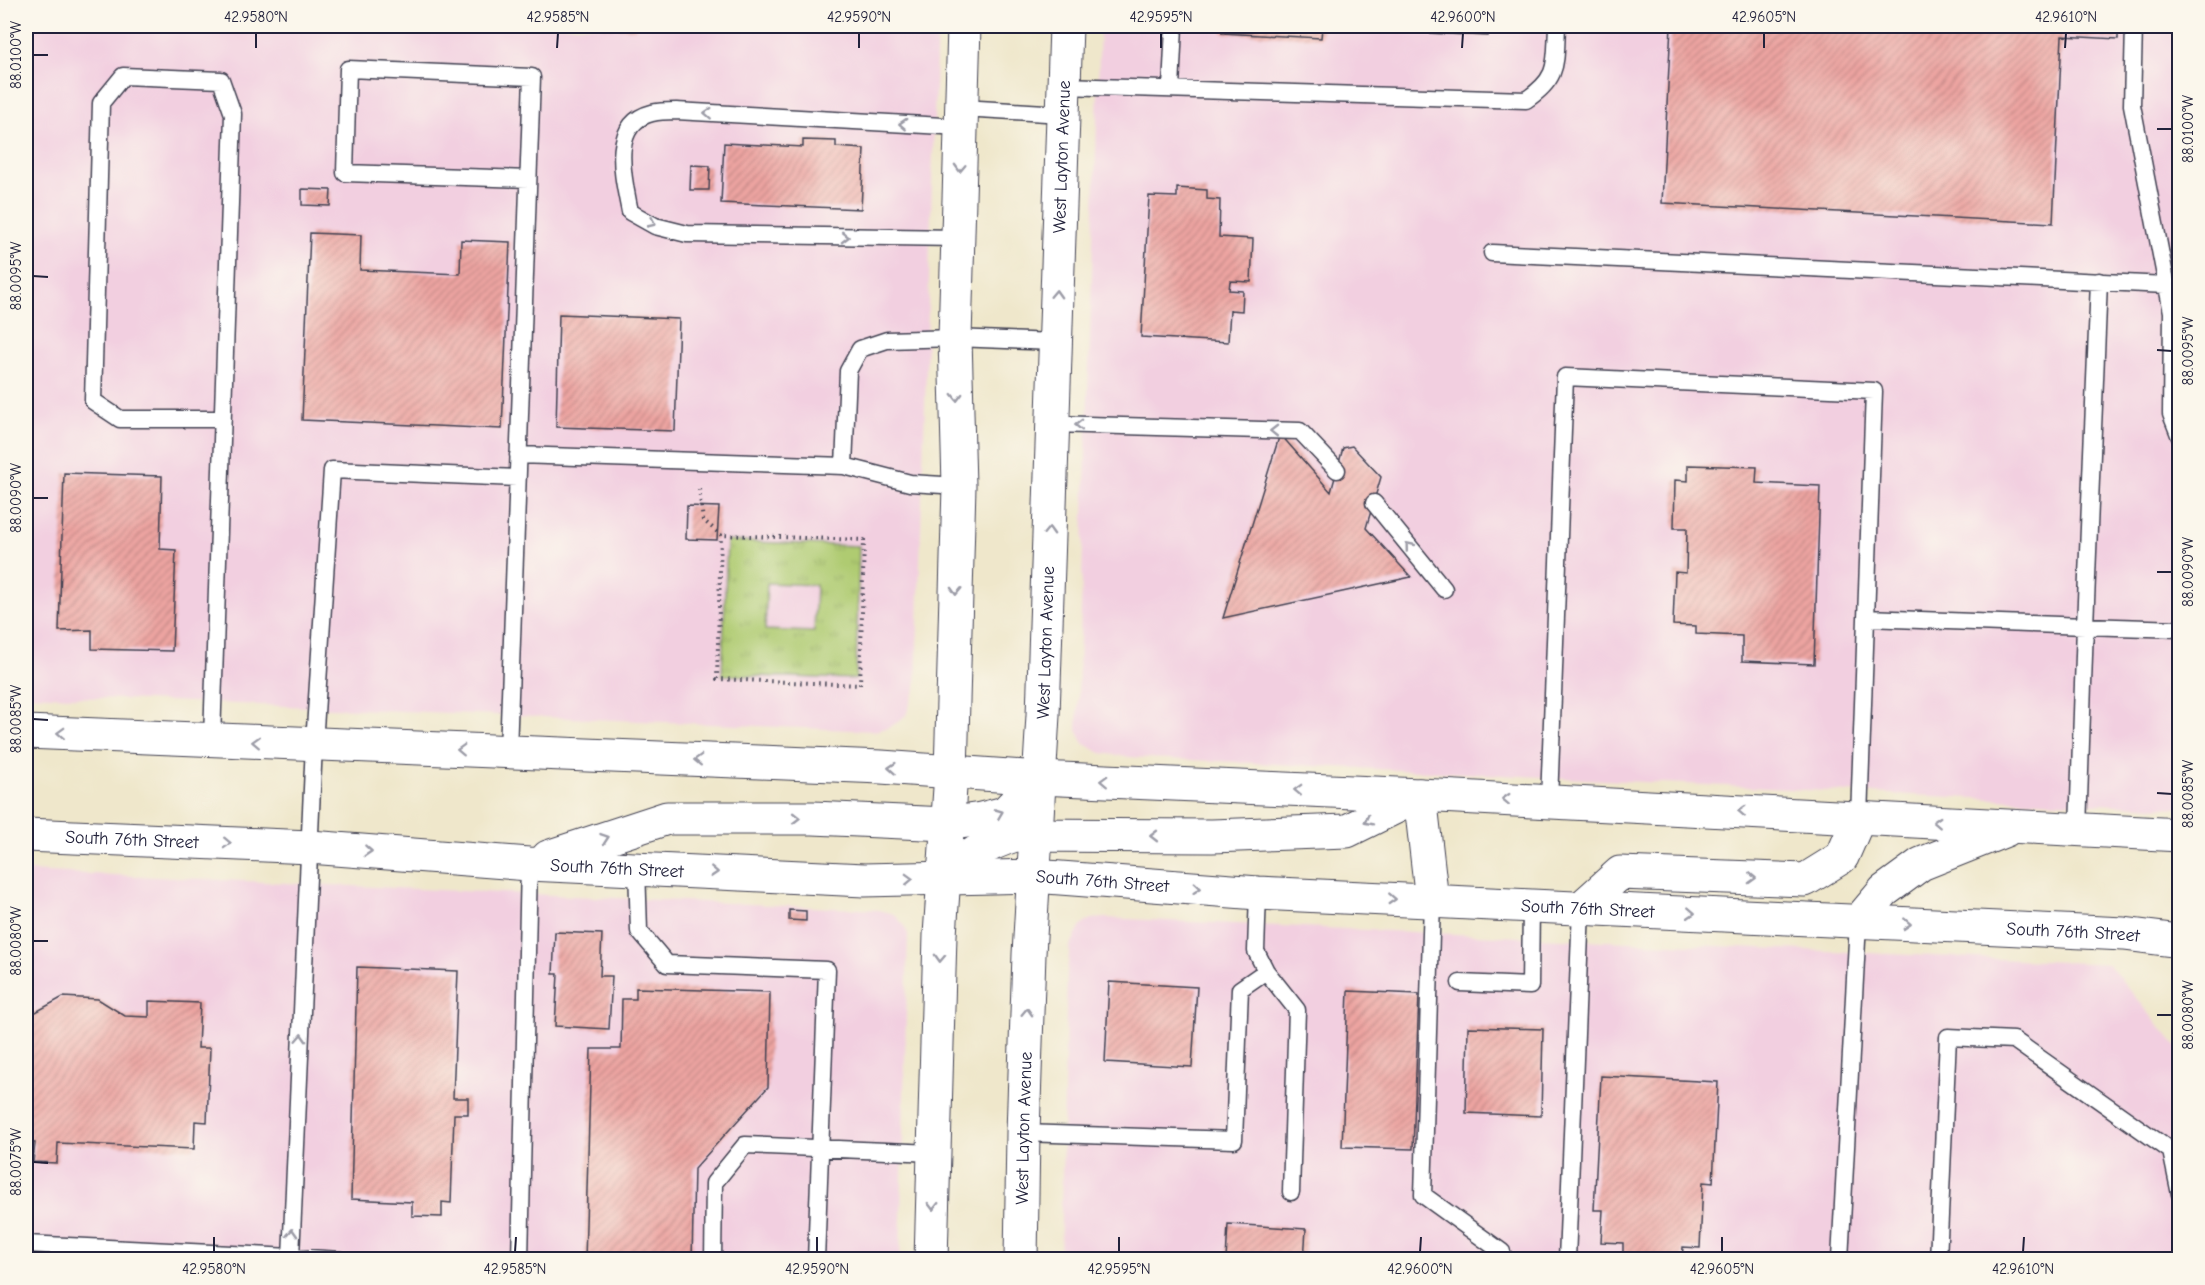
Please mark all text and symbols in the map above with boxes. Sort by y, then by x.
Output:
text: 42.9580°N [224,8,288,26]
text: 42.9585°N [527,8,589,26]
text: 42.9590°N [827,8,891,26]
text: 42.9595°N [1129,8,1193,26]
text: 42.9600°N [1430,8,1496,26]
text: 42.9605°N [1732,8,1796,26]
text: 42.9610°N [2035,8,2097,26]
text: 88.0100°W [7,21,25,89]
street label: West Layton Avenue [1049,80,1075,234]
text: 88.0100°W [2179,95,2197,163]
one-way arrow [704,106,713,119]
one-way arrow [898,117,907,130]
one-way arrow [954,163,966,172]
one-way arrow [645,216,656,228]
one-way arrow [840,231,849,243]
text: 88.0095°W [7,242,25,310]
one-way arrow [1050,289,1062,298]
text: 88.0095°W [2179,317,2197,385]
one-way arrow [950,392,963,401]
one-way arrow [1075,418,1084,431]
one-way arrow [1270,424,1279,437]
text: 88.0090°W [7,463,25,533]
one-way arrow [1042,526,1055,535]
text: 88.0090°W [2179,537,2197,607]
one-way arrow [1406,542,1417,553]
street label: West Layton Avenue [1032,566,1058,719]
one-way arrow [949,587,962,596]
text: 88.0085°W [7,685,25,753]
one-way arrow [56,727,65,740]
one-way arrow [251,735,260,748]
one-way arrow [456,744,465,757]
one-way arrow [693,753,702,766]
text: 88.0085°W [2179,760,2197,828]
one-way arrow [888,762,897,775]
one-way arrow [1099,774,1108,787]
one-way arrow [1294,784,1303,797]
one-way arrow [1501,793,1510,806]
one-way arrow [1738,805,1747,818]
one-way arrow [993,808,1004,820]
one-way arrow [792,812,801,824]
one-way arrow [1363,814,1374,825]
one-way arrow [1933,815,1942,828]
street label: South 76th Street [65,826,200,853]
one-way arrow [1150,830,1159,842]
one-way arrow [599,833,610,846]
one-way arrow [223,837,232,850]
one-way arrow [364,844,373,857]
street label: South 76th Street [550,855,685,882]
one-way arrow [709,865,718,878]
street label: South 76th Street [1035,866,1171,897]
one-way arrow [1748,872,1757,885]
one-way arrow [904,873,913,886]
one-way arrow [1192,881,1202,894]
one-way arrow [1387,893,1396,906]
street label: South 76th Street [1520,895,1656,922]
text: 88.0080°W [7,906,25,976]
one-way arrow [1687,907,1696,920]
one-way arrow [1903,917,1912,930]
street label: South 76th Street [2006,918,2142,946]
one-way arrow [933,953,946,962]
text: 88.0080°W [2179,980,2197,1050]
one-way arrow [1020,1008,1033,1017]
one-way arrow [295,1034,307,1043]
street label: West Layton Avenue [1011,1051,1036,1205]
text: 88.0075°W [7,1128,25,1196]
one-way arrow [926,1202,939,1211]
one-way arrow [285,1229,298,1238]
text: 42.9580°N [182,1260,246,1278]
text: 42.9585°N [484,1260,546,1278]
text: 42.9590°N [785,1260,849,1278]
text: 42.9595°N [1087,1260,1151,1278]
text: 42.9600°N [1387,1260,1453,1278]
text: 42.9605°N [1690,1260,1754,1278]
text: 42.9610°N [1992,1260,2054,1278]

